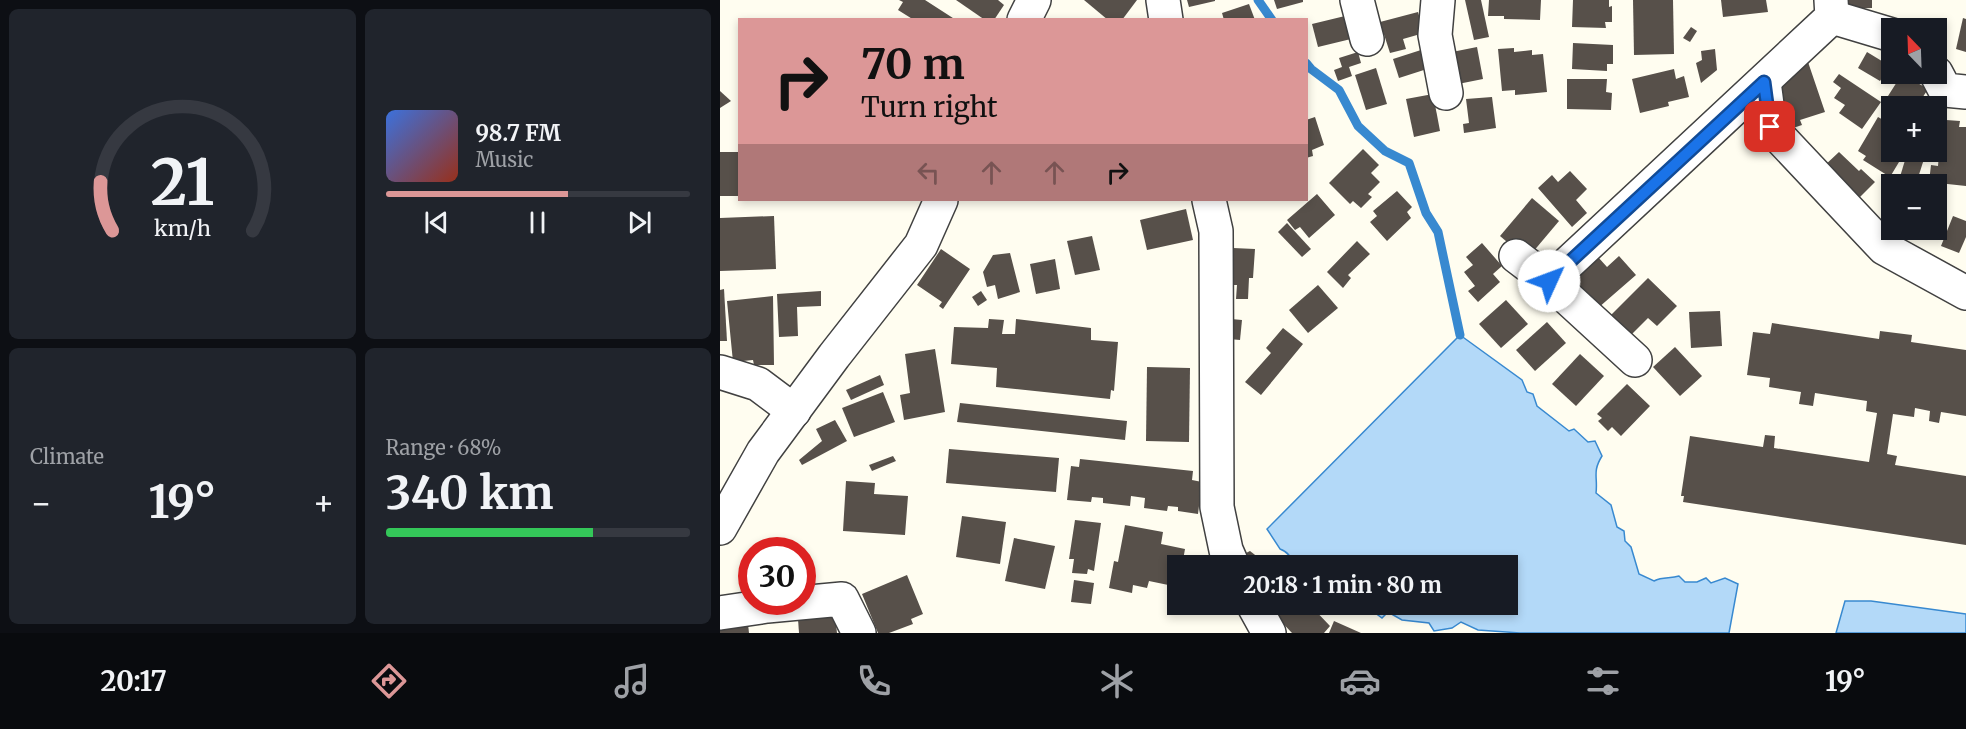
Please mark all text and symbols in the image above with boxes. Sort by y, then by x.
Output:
north arrow [1881,18,1947,84]
map controls [1881,18,1947,240]
text: 70 m [861,38,965,90]
icon: right [762,42,840,120]
text: Turn right [861,90,998,124]
button: + [1881,96,1947,162]
pin [1744,101,1795,152]
icon: arrive [1753,110,1786,143]
text: 98.7 FM [476,119,561,147]
text: 21 [150,144,214,222]
text: Music [476,147,533,172]
icon: left [912,156,945,189]
icon: ahead [975,156,1008,189]
icon: ahead [1038,156,1071,189]
icon: right [1101,156,1134,189]
button: − [1881,174,1947,240]
icon: previous [420,206,453,239]
icon: pause [521,206,554,239]
icon: next [623,206,656,239]
text: km/h [154,216,211,243]
position arrow [1517,249,1581,313]
text: Range · 68% [386,435,502,460]
text: Climate [30,444,104,469]
text: 340 km [386,465,554,521]
text: 19° [149,474,216,530]
text: − [30,483,52,524]
text: + [312,483,335,524]
speed limit sign: 30 [738,537,816,615]
text: 20:18 · 1 min · 80 m [1243,571,1442,599]
icon: directions [368,660,410,702]
icon: music [611,660,653,702]
icon: phone [853,660,895,702]
icon: climate [1096,660,1138,702]
icon: car [1339,660,1381,702]
icon: filters [1582,660,1624,702]
text: 20:17 [100,664,167,698]
text: 19° [1825,664,1866,698]

